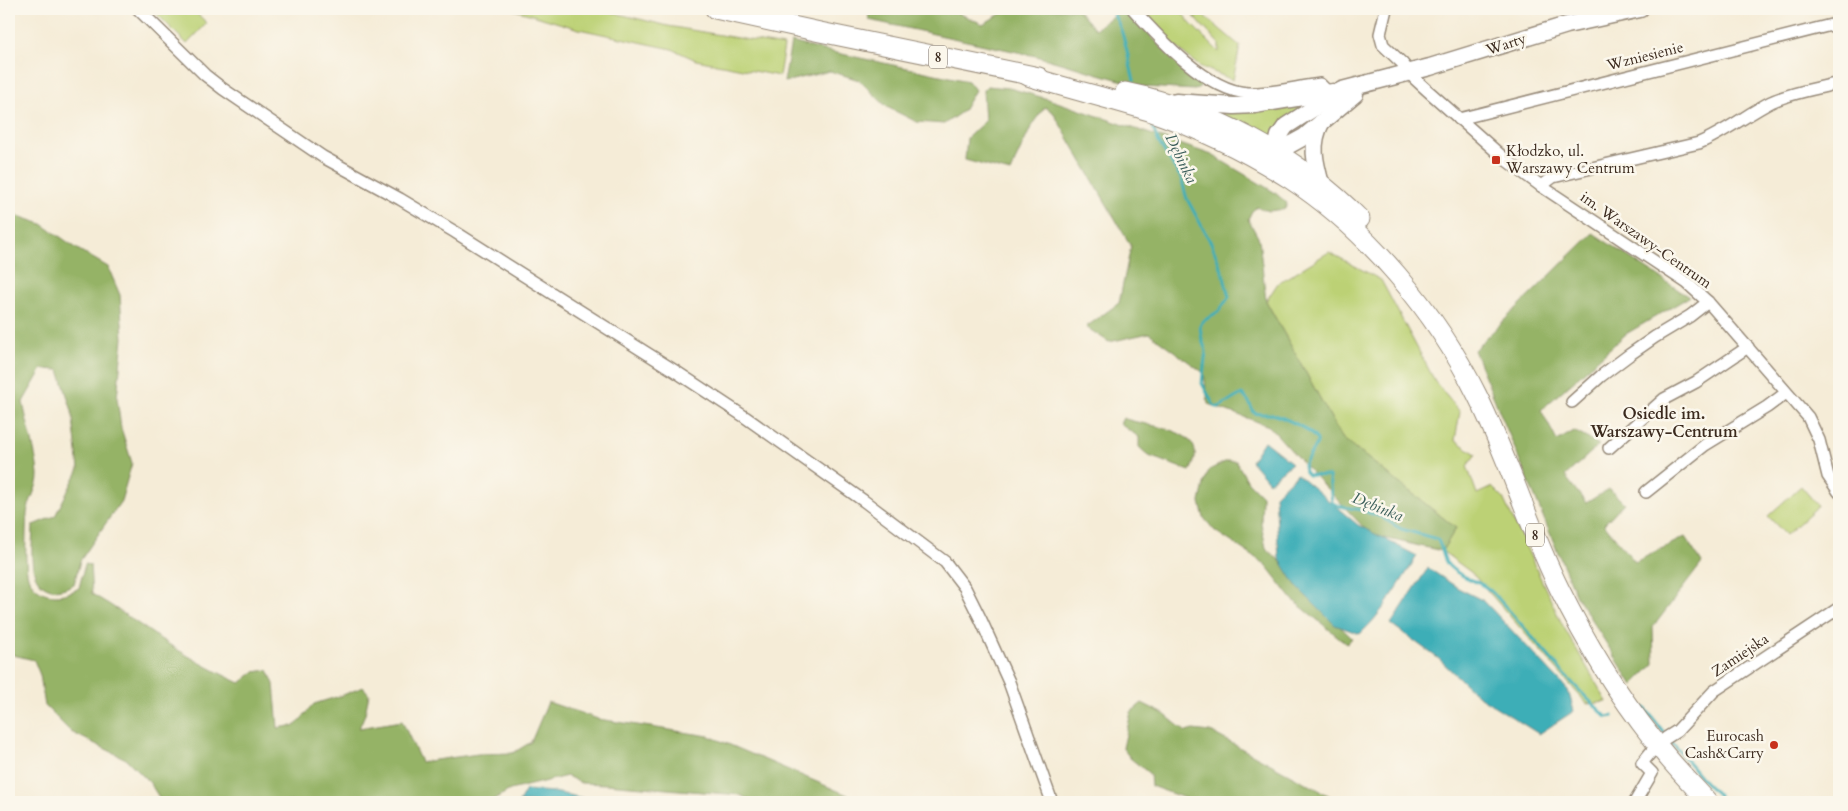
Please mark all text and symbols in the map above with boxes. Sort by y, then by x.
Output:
street label: Warty [1482,28,1529,60]
street label: Wzniesienie [1604,37,1686,75]
road number: 8 [929,46,947,68]
water label: Dębinka [1160,130,1203,187]
place label: Kłodzko, ul. Warszawy Centrum [1505,141,1635,178]
marker: Kłodzko, ul. Warszawy Centrum [1490,154,1502,166]
street label: im. Warszawy-Centrum [1576,187,1716,293]
district label: Osiedle im. Warszawy-Centrum [1589,403,1738,443]
water label: Dębinka [1349,487,1406,527]
road number: 8 [1526,524,1544,546]
street label: Zamiejska [1708,628,1773,681]
place label: Eurocash Cash&Carry [1685,726,1765,763]
marker: Eurocash Cash&Carry [1768,739,1780,751]

